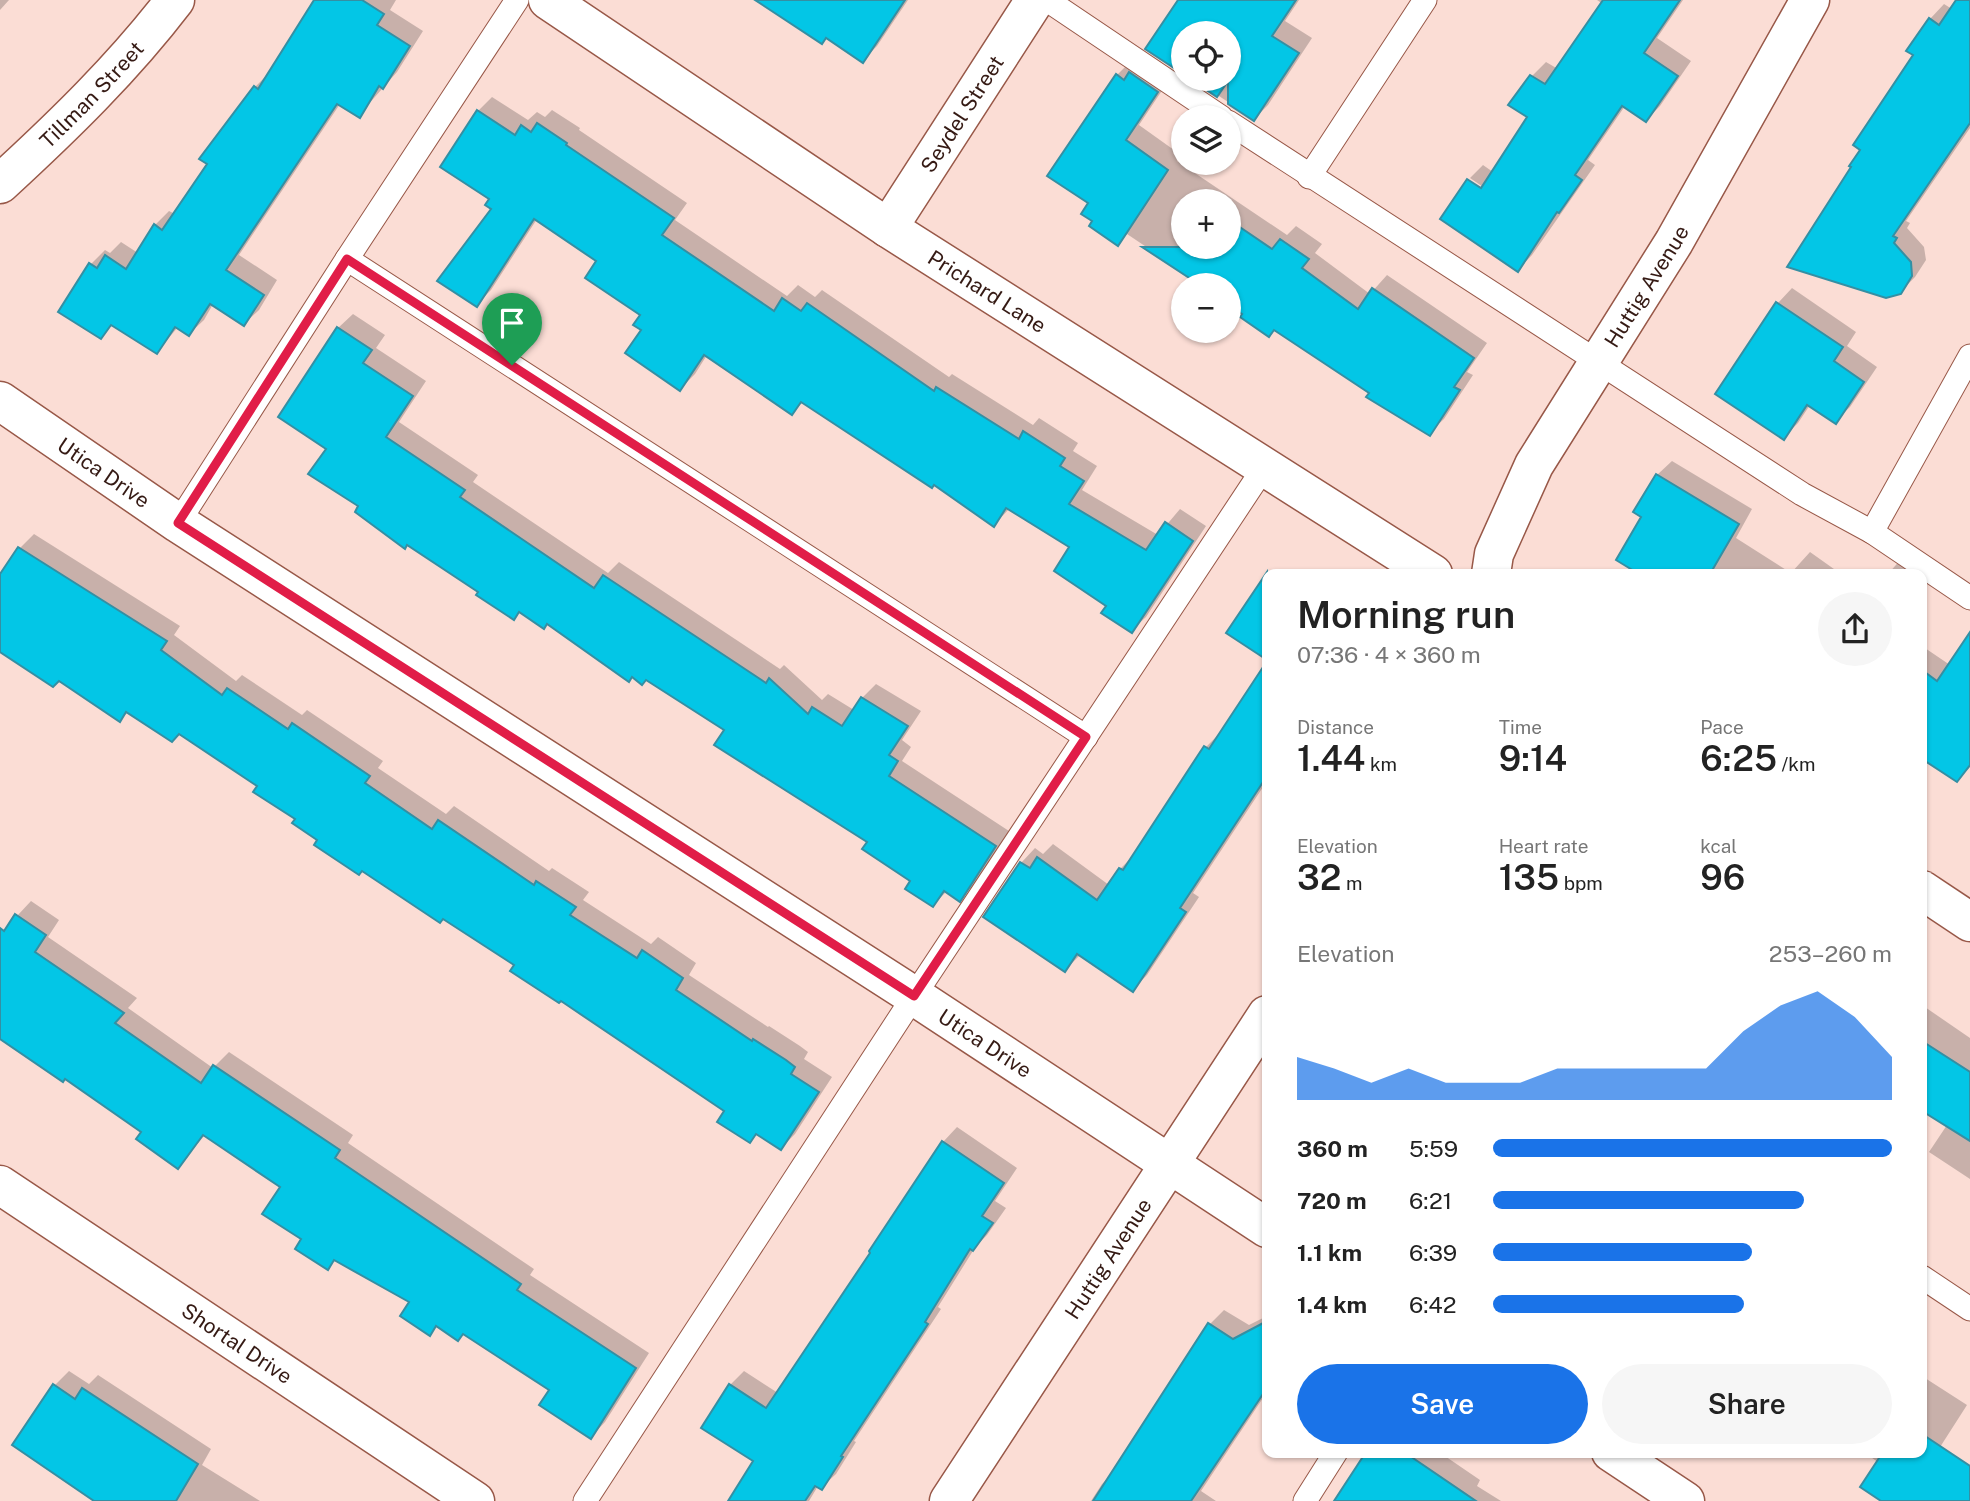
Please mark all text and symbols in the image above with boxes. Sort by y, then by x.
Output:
map controls [1171,21,1241,343]
button: locate [1171,21,1241,91]
street label: Tillman Street [34,36,148,153]
street label: Seydel Street [915,51,1009,177]
button: layers [1171,105,1241,175]
button: + [1171,189,1241,259]
street label: Huttig Avenue [1599,221,1693,352]
street label: Prichard Lane [924,244,1051,338]
button: − [1171,273,1241,343]
pin [482,293,542,365]
icon: arrive [493,304,531,342]
street label: Utica Drive [53,432,155,513]
text: Morning run [1297,592,1515,637]
button: share [1818,592,1892,666]
text: 07:36 · 4 × 360 m [1297,641,1481,668]
text: Distance [1297,716,1374,738]
text: Time [1499,716,1542,738]
text: Pace [1700,716,1744,738]
text: 1.44 [1297,738,1365,779]
text: 9:14 [1499,738,1567,779]
text: 6:25 [1700,738,1777,779]
text: km [1365,753,1397,775]
text: /km [1777,753,1815,775]
text: Elevation [1297,835,1378,857]
text: Heart rate [1499,835,1588,857]
text: kcal [1700,835,1737,857]
text: 32 [1297,857,1341,898]
text: 135 [1499,857,1559,898]
text: 96 [1700,857,1745,898]
text: m [1341,872,1362,894]
text: bpm [1559,872,1603,894]
text: Elevation [1297,940,1395,967]
text: 253–260 m [1769,940,1892,967]
street label: Utica Drive [934,1003,1037,1083]
text: 360 m [1297,1135,1368,1162]
text: 5:59 [1409,1135,1458,1162]
text: 720 m [1297,1187,1367,1214]
text: 6:21 [1409,1187,1452,1214]
street label: Huttig Avenue [1059,1193,1156,1323]
text: 1.1 km [1297,1239,1362,1266]
text: 6:39 [1409,1239,1457,1266]
text: 1.4 km [1297,1291,1367,1318]
text: 6:42 [1409,1291,1457,1318]
street label: Shortal Drive [177,1297,297,1389]
button: Save [1297,1364,1588,1444]
button: Share [1602,1364,1892,1444]

